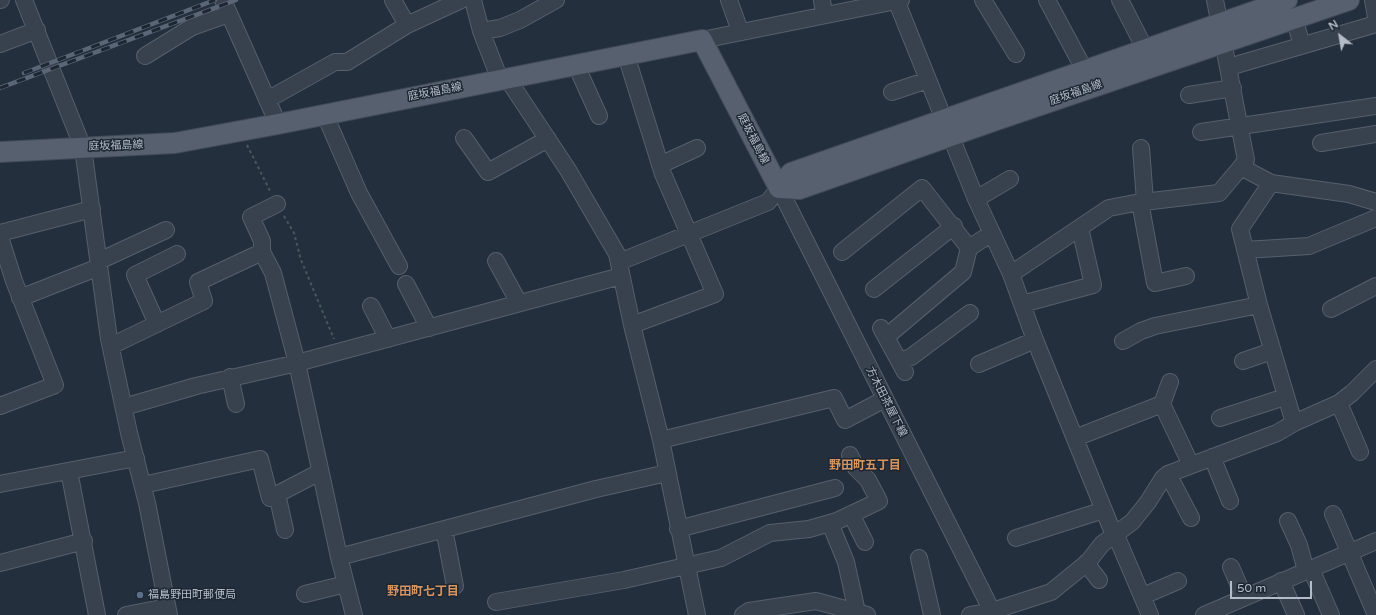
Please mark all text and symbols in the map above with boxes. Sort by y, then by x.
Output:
north arrow [1320,16,1360,56]
text: N [1326,17,1341,33]
street label: 庭坂福島線 [1048,78,1104,108]
street label: 庭坂福島線 [407,80,463,104]
street label: 庭坂福島線 [735,112,771,166]
street label: 庭坂福島線 [88,138,144,154]
street label: 方木田茶屋下線 [863,365,909,439]
district label: 野田町五丁目 [829,459,901,473]
scale bar [1232,573,1314,599]
text: 50 m [1237,581,1266,595]
district label: 野田町七丁目 [387,585,459,599]
place label: 福島野田町郵便局 [148,588,236,602]
marker: 福島野田町郵便局 [135,590,145,600]

